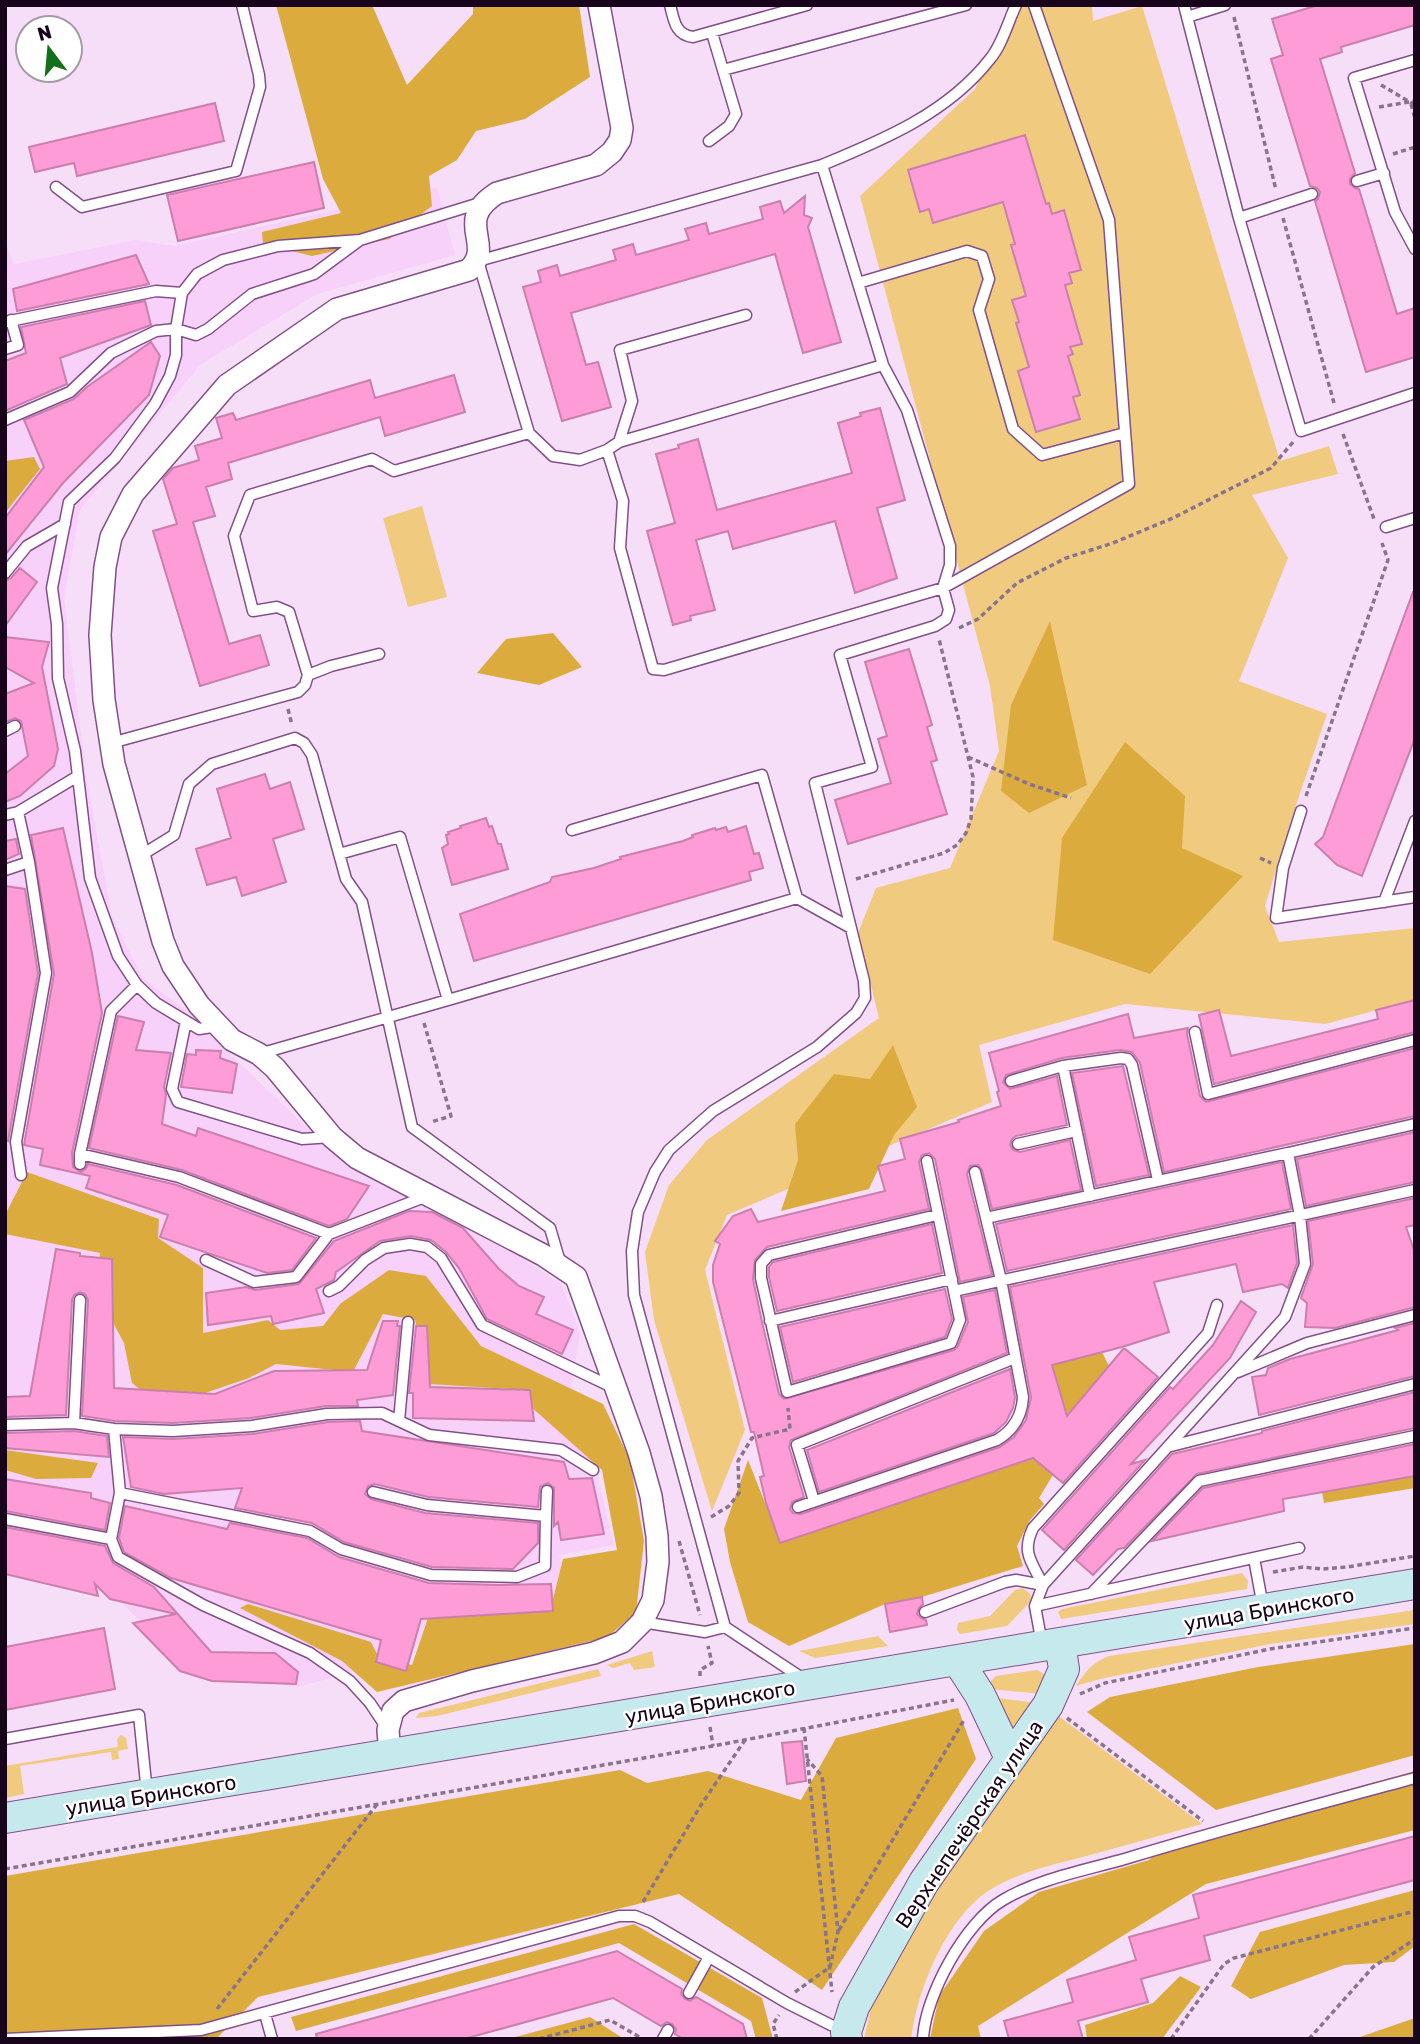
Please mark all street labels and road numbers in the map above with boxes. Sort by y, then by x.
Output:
street label: улица Бринского [1182,1582,1356,1636]
street label: улица Бринского [623,1675,797,1729]
street label: Верхнепечёрская улица [890,1715,1048,1933]
street label: улица Бринского [64,1769,238,1821]

